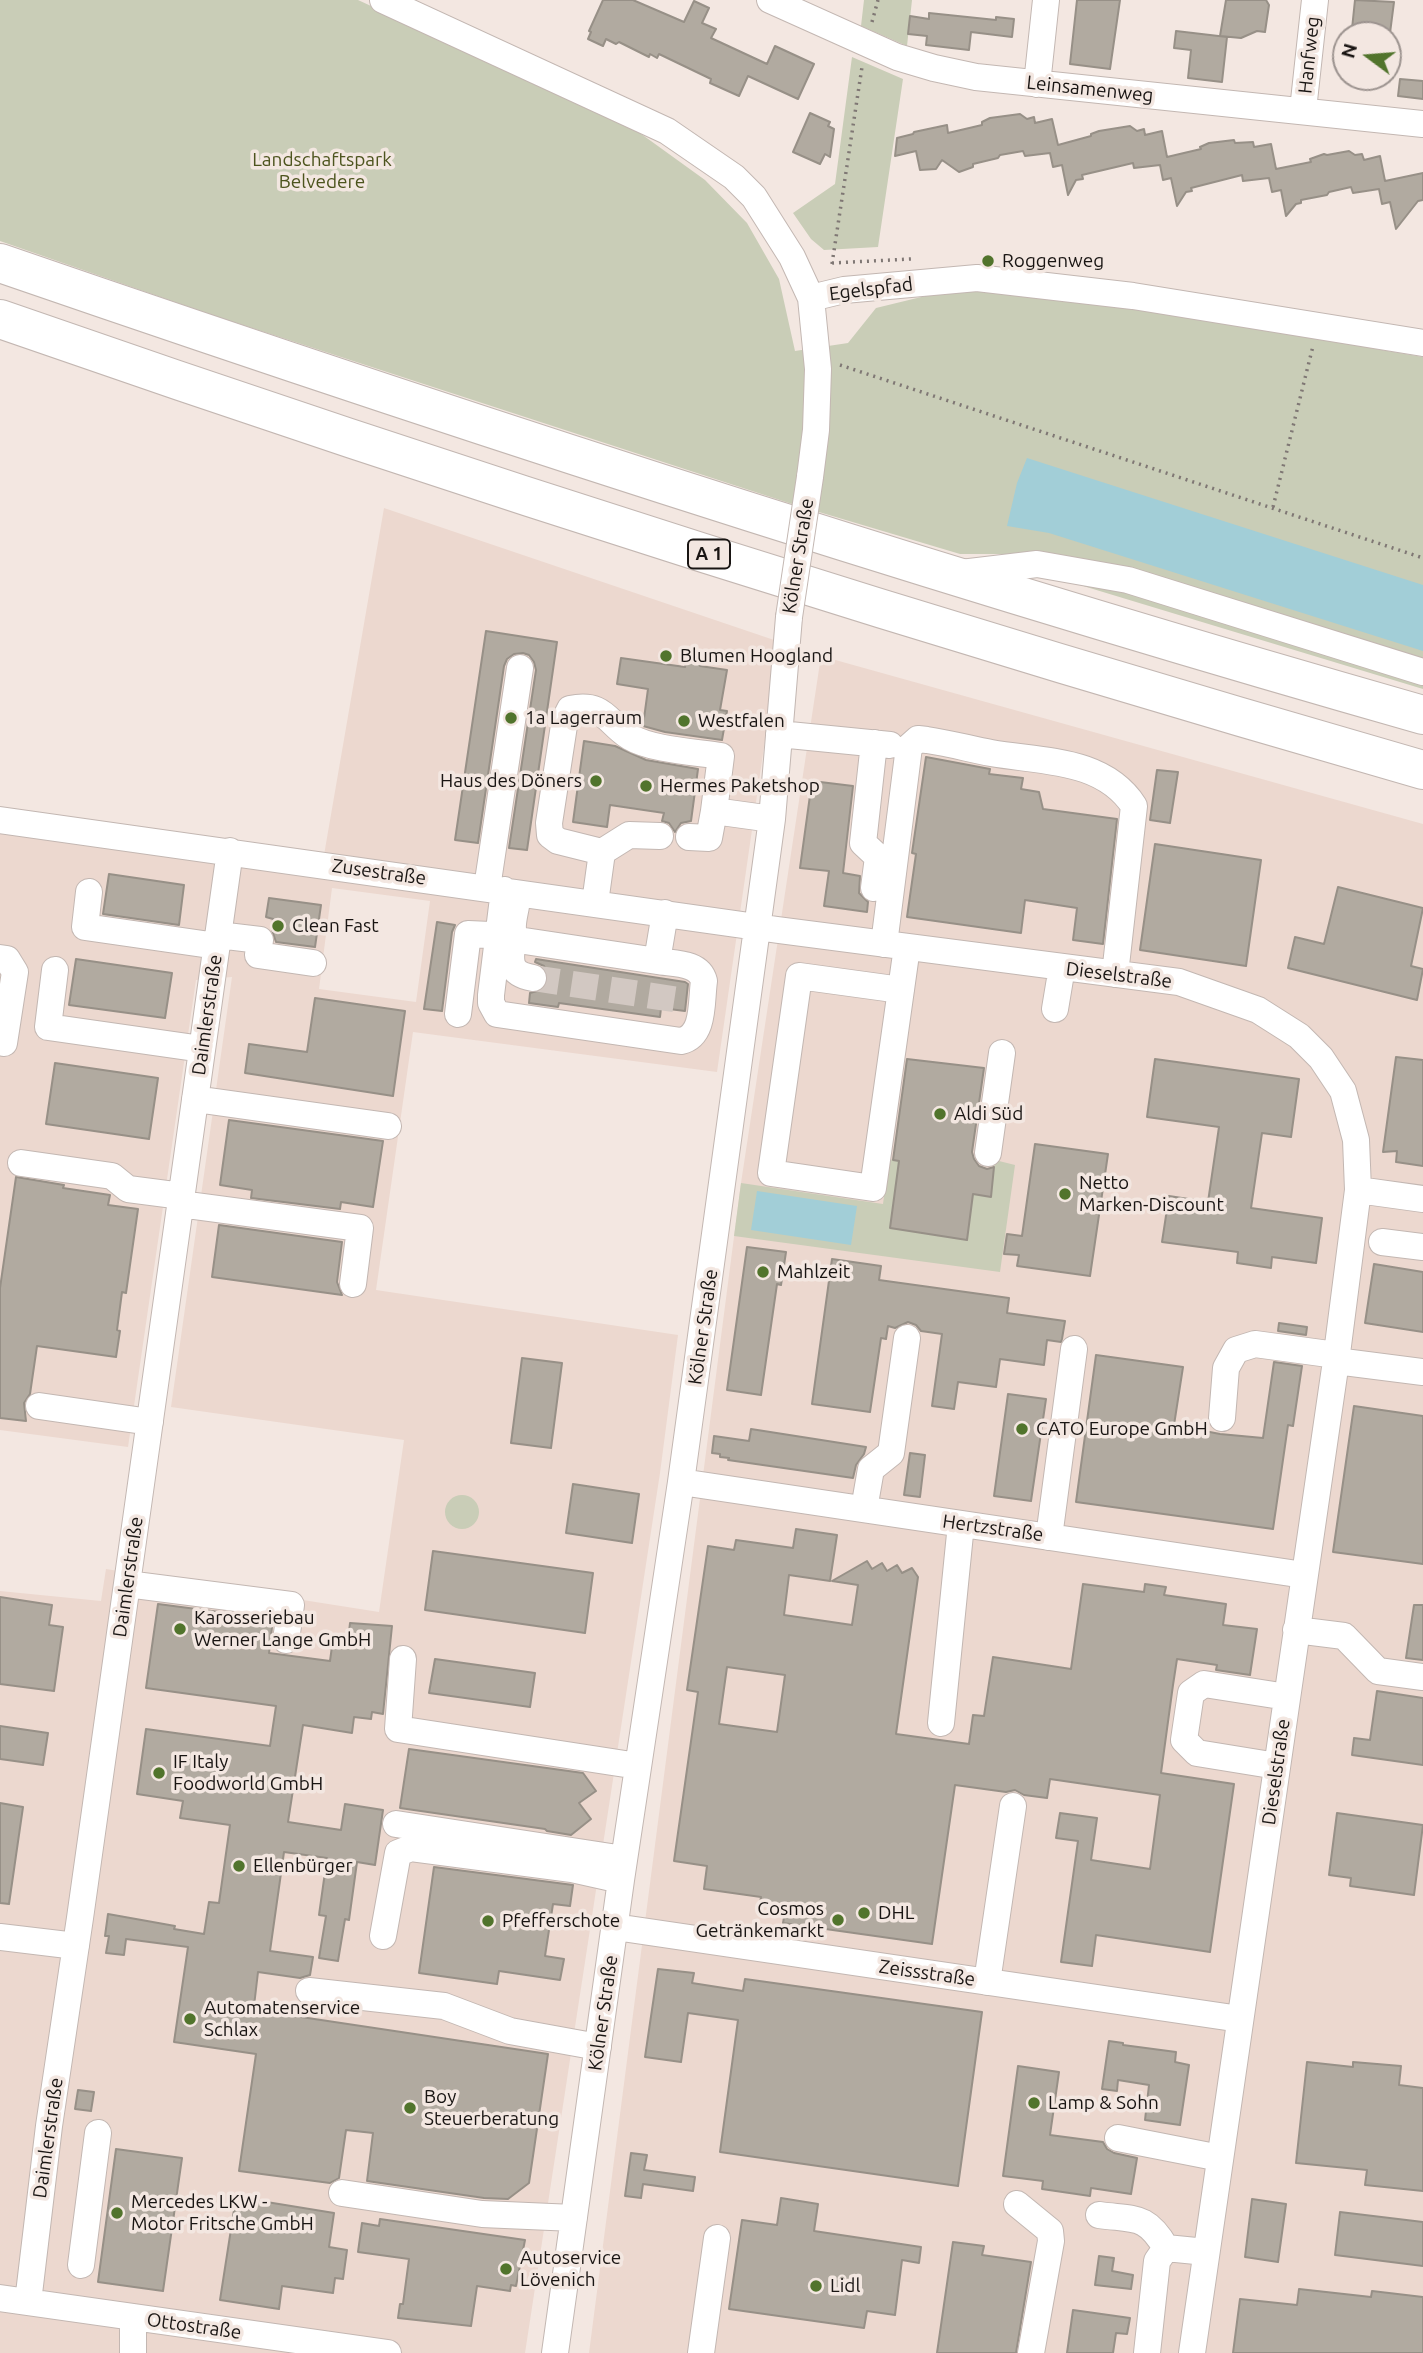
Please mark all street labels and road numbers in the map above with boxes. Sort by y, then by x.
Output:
street label: Hanfweg [1294,15,1324,95]
street label: Leinsamenweg [1025,71,1155,107]
street label: Egelspfad [828,273,914,305]
street label: Kölner Straße [778,497,818,615]
road number: A 1 [688,540,730,568]
street label: Zusestraße [330,854,428,890]
street label: Daimlerstraße [187,953,227,1077]
street label: Dieselstraße [1065,957,1173,993]
street label: Kölner Straße [684,1268,722,1386]
street label: Hertzstraße [941,1510,1045,1546]
street label: Daimlerstraße [108,1515,148,1639]
street label: Dieselstraße [1257,1718,1295,1826]
street label: Kölner Straße [584,1954,622,2072]
street label: Zeissstraße [877,1955,977,1991]
street label: Daimlerstraße [28,2076,68,2200]
street label: Ottostraße [145,2308,243,2344]

